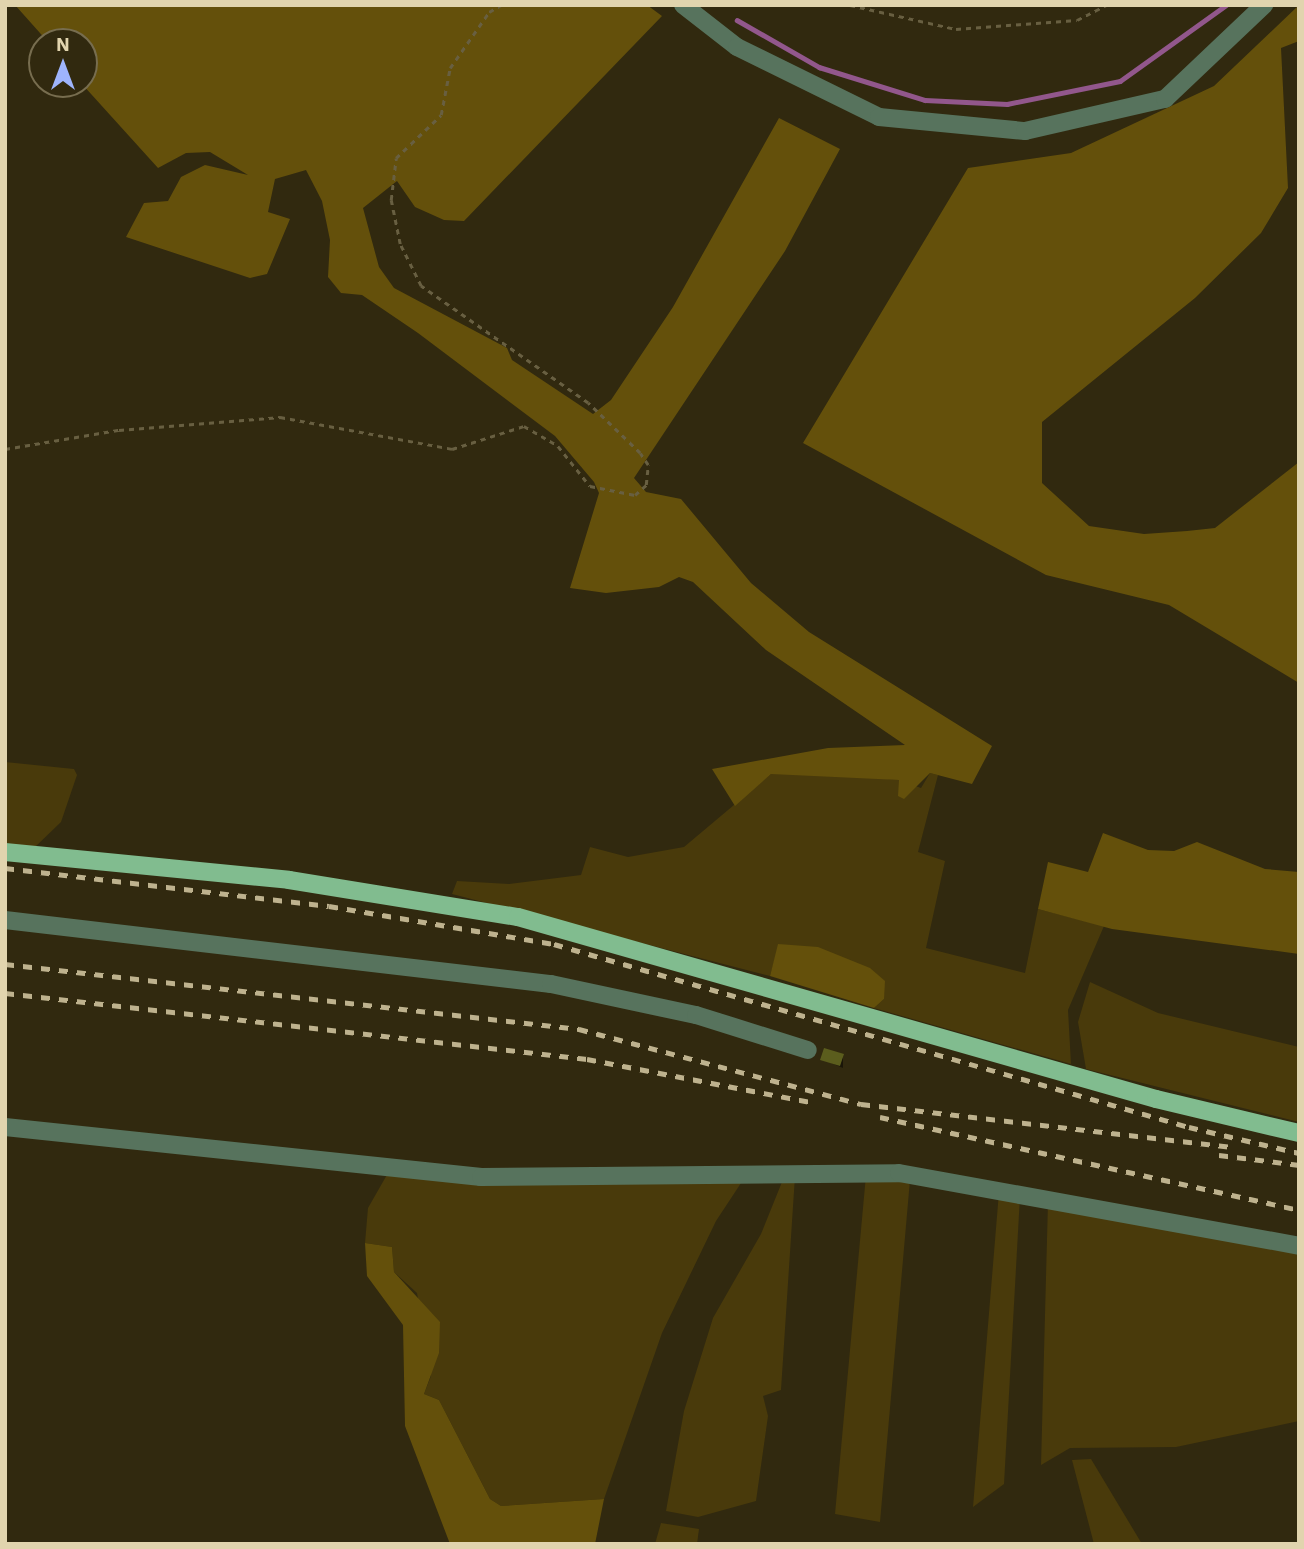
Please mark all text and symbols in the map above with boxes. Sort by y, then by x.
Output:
north arrow [28,28,98,98]
text: N [56,32,70,56]

